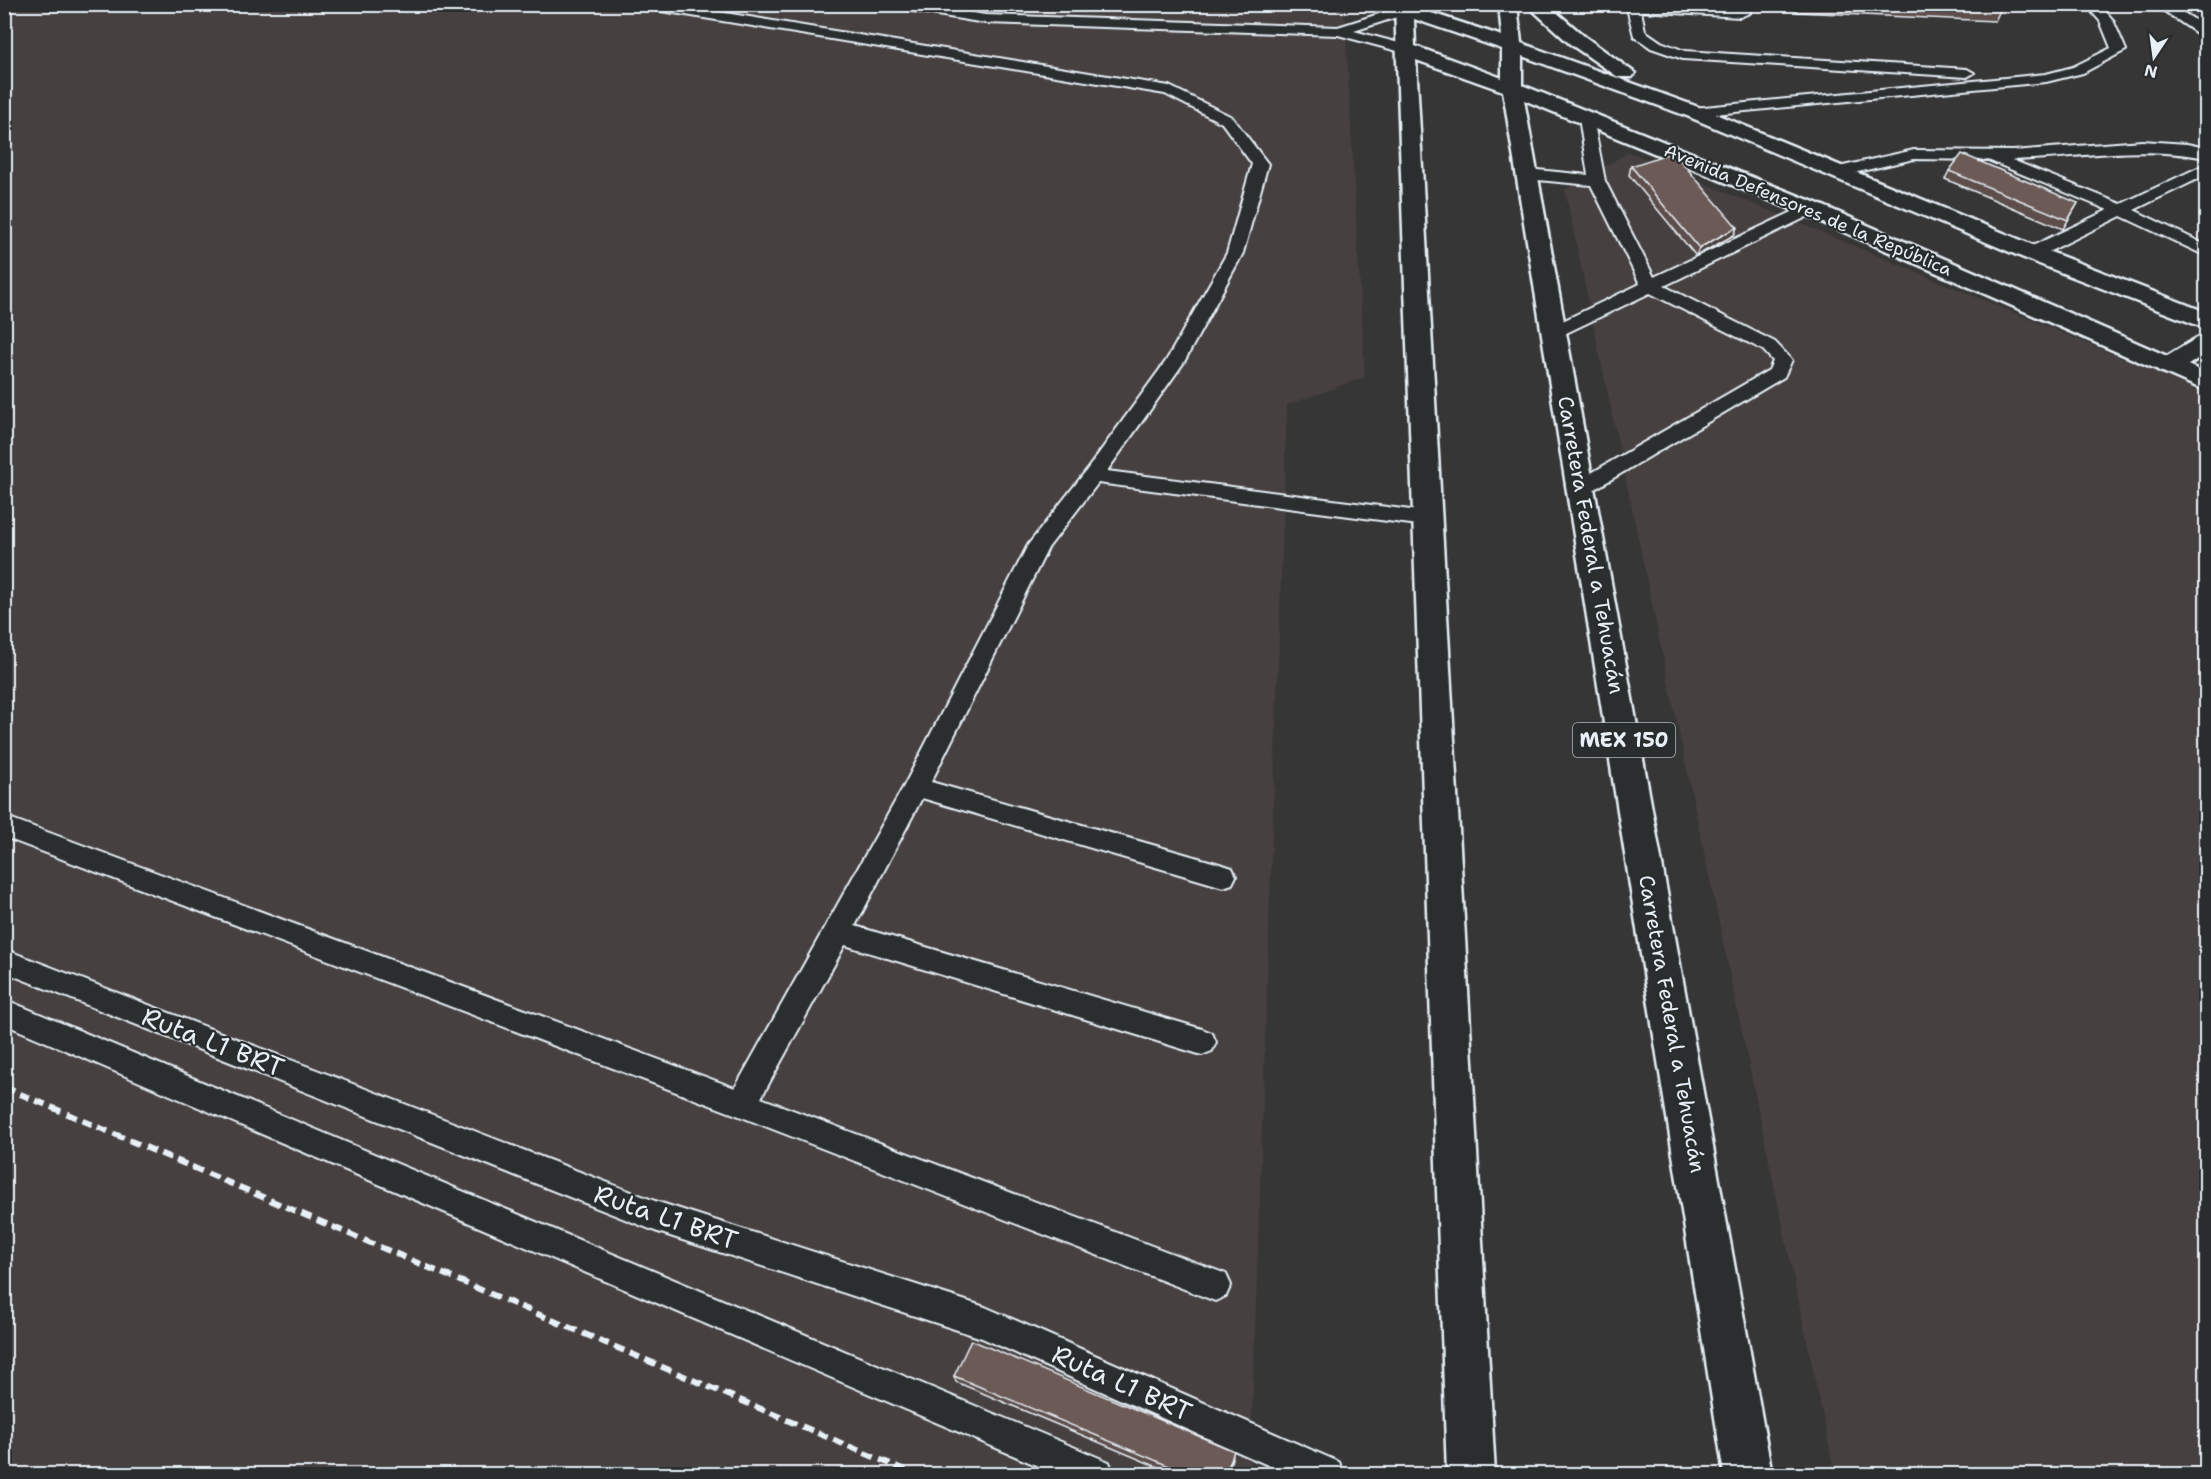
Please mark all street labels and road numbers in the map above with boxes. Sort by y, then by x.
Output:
street label: Avenida Defensores de la República [1661,138,1955,282]
street label: Carretera Federal a Tehuacán [1551,394,1631,696]
road number: MEX 150 [1573,723,1675,757]
street label: Carretera Federal a Tehuacán [1632,873,1712,1175]
street label: Ruta L1 BRT [137,998,289,1085]
street label: Ruta L1 BRT [590,1176,743,1257]
street label: Ruta L1 BRT [1047,1336,1198,1429]

